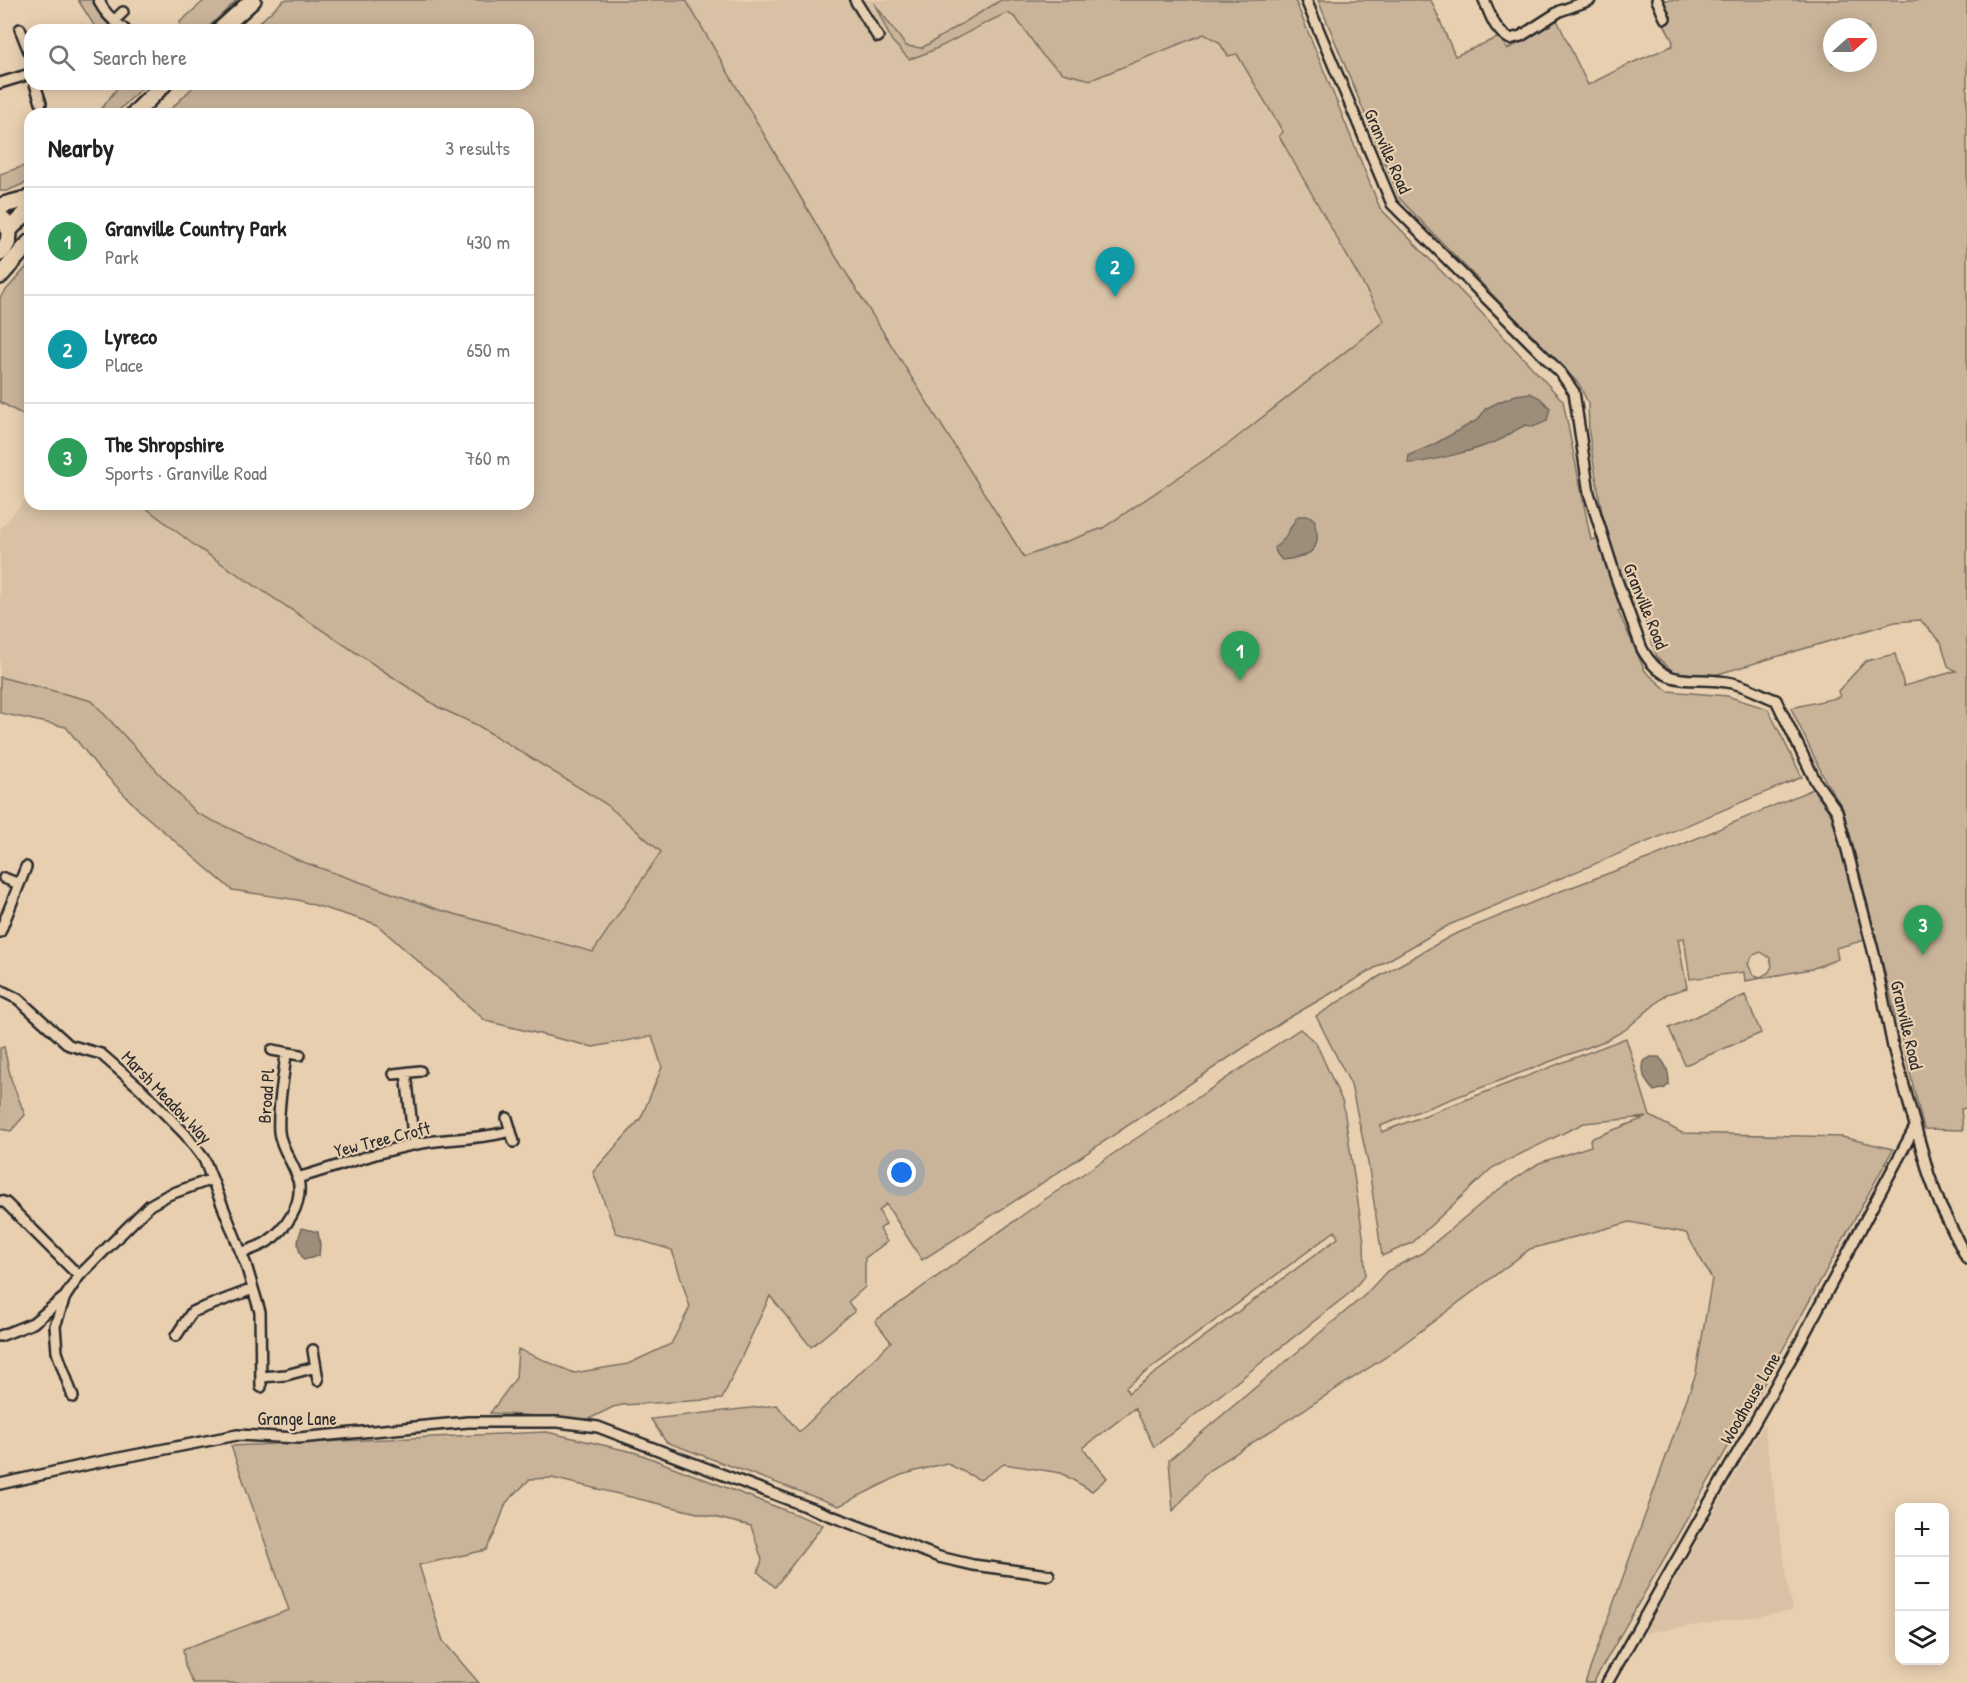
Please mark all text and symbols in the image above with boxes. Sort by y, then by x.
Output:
north arrow [1823,18,1877,72]
search box [24,24,534,90]
icon: search [45,41,78,74]
text: Search here [93,42,187,72]
street label: Granville Road [1358,105,1418,197]
text: Nearby [48,130,114,165]
text: 3 results [445,134,510,161]
text: Granville Country Park [105,213,287,243]
text: 1 [64,228,71,255]
text: 430 m [466,228,510,255]
text: Park [105,243,138,270]
pin: 2 [1096,248,1134,297]
text: Lyreco [105,321,157,351]
text: 2 [63,336,72,363]
text: 650 m [466,336,510,363]
text: Place [105,351,144,378]
text: The Shropshire [105,429,224,459]
text: 3 [63,444,72,471]
text: 760 m [465,444,510,471]
text: Sports · Granville Road [105,459,267,486]
street label: Granville Road [1617,559,1675,653]
pin: 1 [1220,632,1260,681]
pin: 3 [1904,906,1942,955]
street label: Granville Road [1885,978,1929,1072]
street label: Marsh Meadow Way [116,1045,218,1149]
street label: Broad Pl [252,1068,280,1124]
street label: Yew Tree Croft [331,1115,433,1163]
your location [887,1158,916,1187]
street label: Woodhouse Lane [1714,1348,1786,1448]
street label: Grange Lane [257,1406,337,1431]
map controls [1895,1503,1949,1665]
button: + [1895,1503,1949,1557]
button: − [1895,1557,1949,1611]
button: layers [1895,1611,1949,1665]

